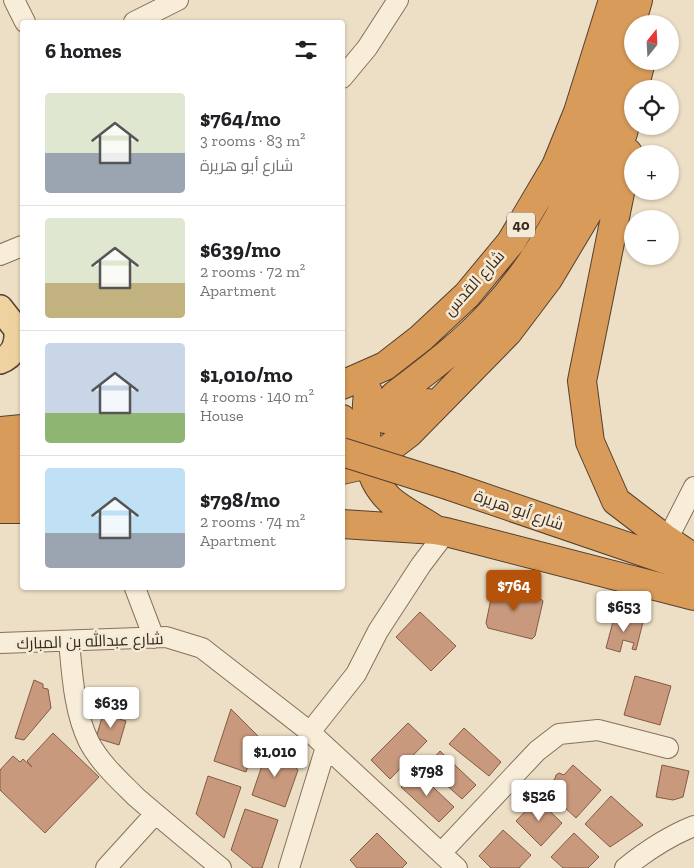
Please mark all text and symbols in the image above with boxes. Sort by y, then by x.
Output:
north arrow [624,15,679,70]
map controls [624,15,679,265]
icon: filters [292,36,320,64]
text: 6 homes [45,38,122,63]
button: locate [624,80,679,135]
text: $764/mo [200,106,281,131]
icon: home [85,113,145,173]
text: 3 rooms · 83 m² [200,131,306,150]
button: + [624,145,679,200]
text: شارع أبو هريرة [200,156,293,175]
button: − [624,210,679,265]
road number: 40 [507,212,535,238]
text: $639/mo [200,237,281,262]
icon: home [85,238,145,298]
street label: شارع القدس [440,246,510,321]
text: 2 rooms · 72 m² [200,262,305,281]
text: Apartment [200,281,276,300]
text: $1,010/mo [200,362,293,387]
icon: home [85,363,145,423]
text: 4 rooms · 140 m² [200,387,314,406]
text: House [200,406,243,425]
street label: شارع أبو هريرة [471,486,566,536]
text: $798/mo [200,487,280,512]
icon: home [85,488,145,548]
text: 2 rooms · 74 m² [200,512,305,531]
text: Apartment [200,531,276,550]
pin: $764 [484,570,544,612]
text: $764 [497,576,531,595]
pin: $653 [594,590,654,633]
text: $653 [607,597,641,616]
street label: شارع عبدالله بن المبارك [16,628,164,655]
pin: $639 [81,686,141,729]
text: $639 [94,693,128,712]
pin: $1,010 [234,736,316,778]
text: $1,010 [254,742,296,761]
pin: $798 [397,754,457,797]
text: $798 [411,761,443,780]
pin: $526 [509,780,569,822]
text: $526 [522,786,556,805]

